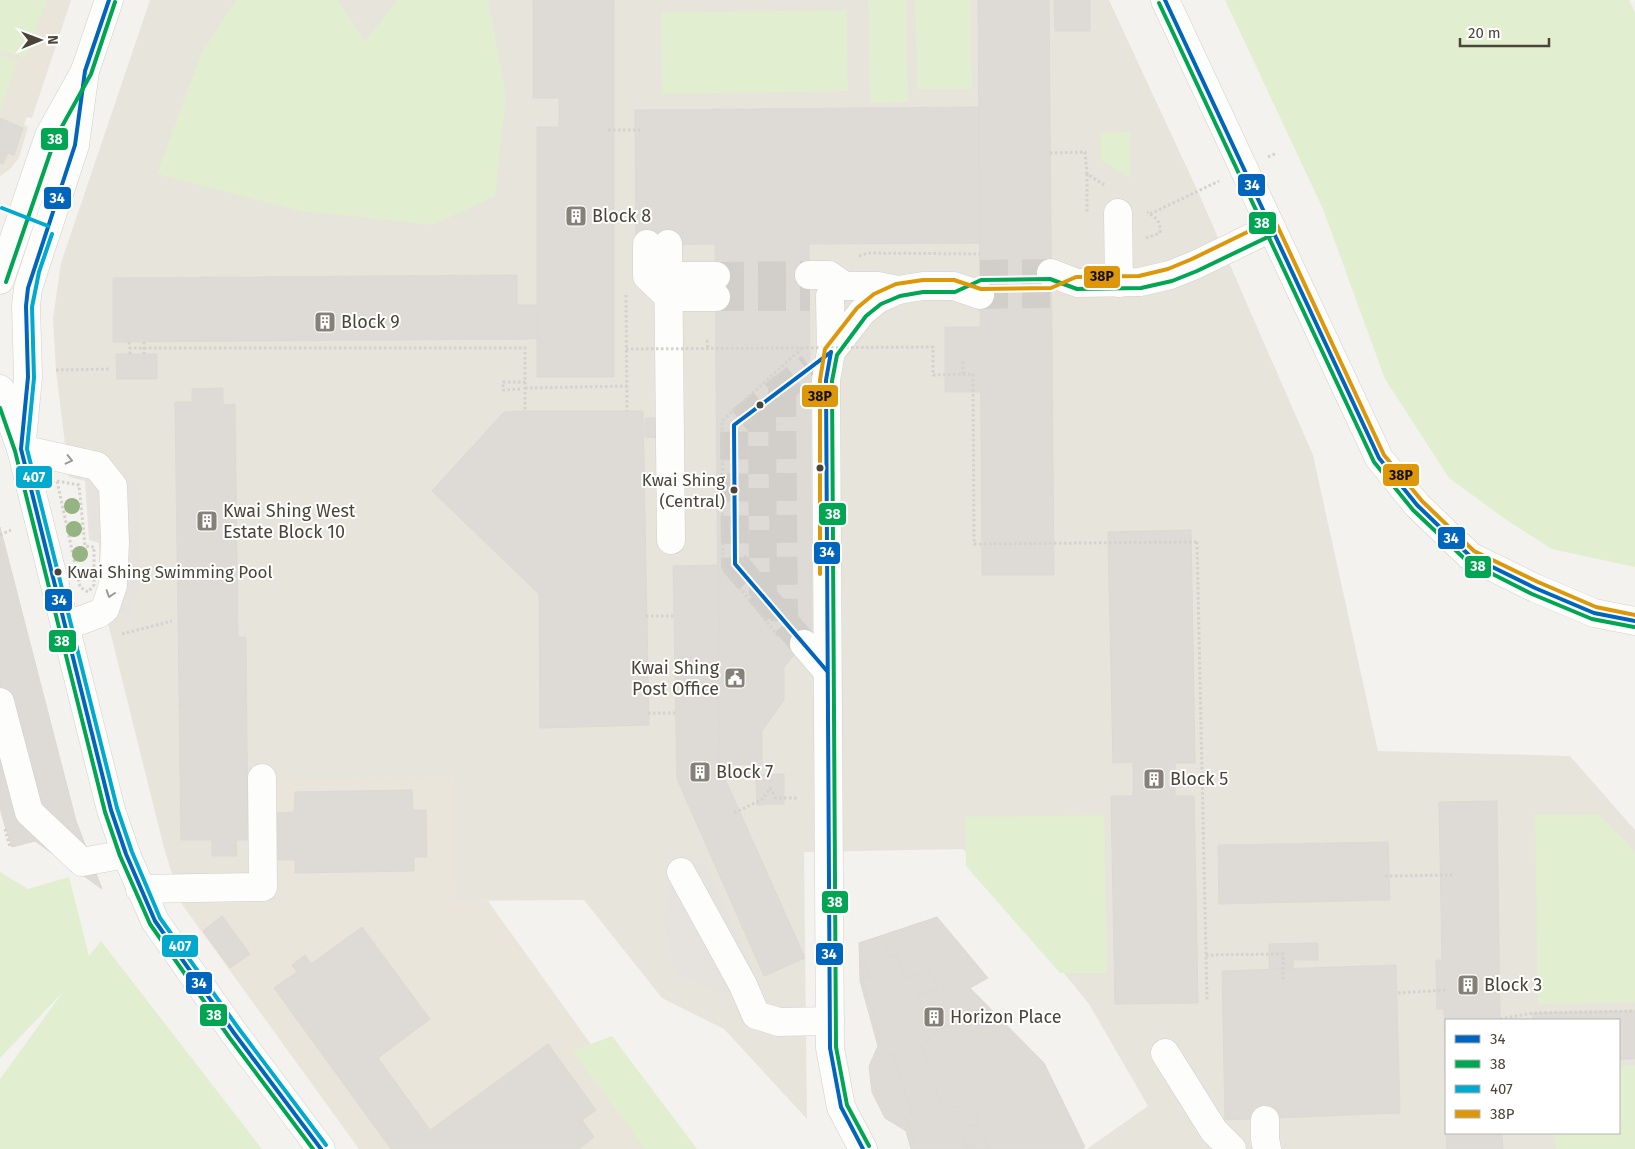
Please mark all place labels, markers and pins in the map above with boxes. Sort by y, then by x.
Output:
building icon: Block 8 [564,204,588,228]
place label: Block 8 [592,205,651,227]
building icon: Block 9 [313,310,337,334]
place label: Block 9 [341,311,400,333]
unlabelled marker [755,400,765,410]
unlabelled marker [815,463,825,473]
place label: Kwai Shing (Central) [642,470,725,512]
marker: Kwai Shing (Central) [729,485,739,495]
place label: Kwai Shing West Estate Block 10 [223,500,356,543]
building icon: Kwai Shing West Estate Block 10 [195,509,219,533]
place label: Kwai Shing Swimming Pool [67,562,273,583]
marker: Kwai Shing Swimming Pool [53,567,63,577]
place label: Kwai Shing Post Office [631,657,720,700]
public building icon: Kwai Shing Post Office [723,666,747,690]
building icon: Block 7 [688,760,712,784]
place label: Block 7 [716,761,773,783]
building icon: Block 5 [1142,767,1166,791]
place label: Block 5 [1170,768,1228,790]
building icon: Block 3 [1456,973,1480,997]
place label: Block 3 [1484,974,1542,996]
building icon: Horizon Place [922,1005,946,1029]
place label: Horizon Place [950,1006,1062,1028]

